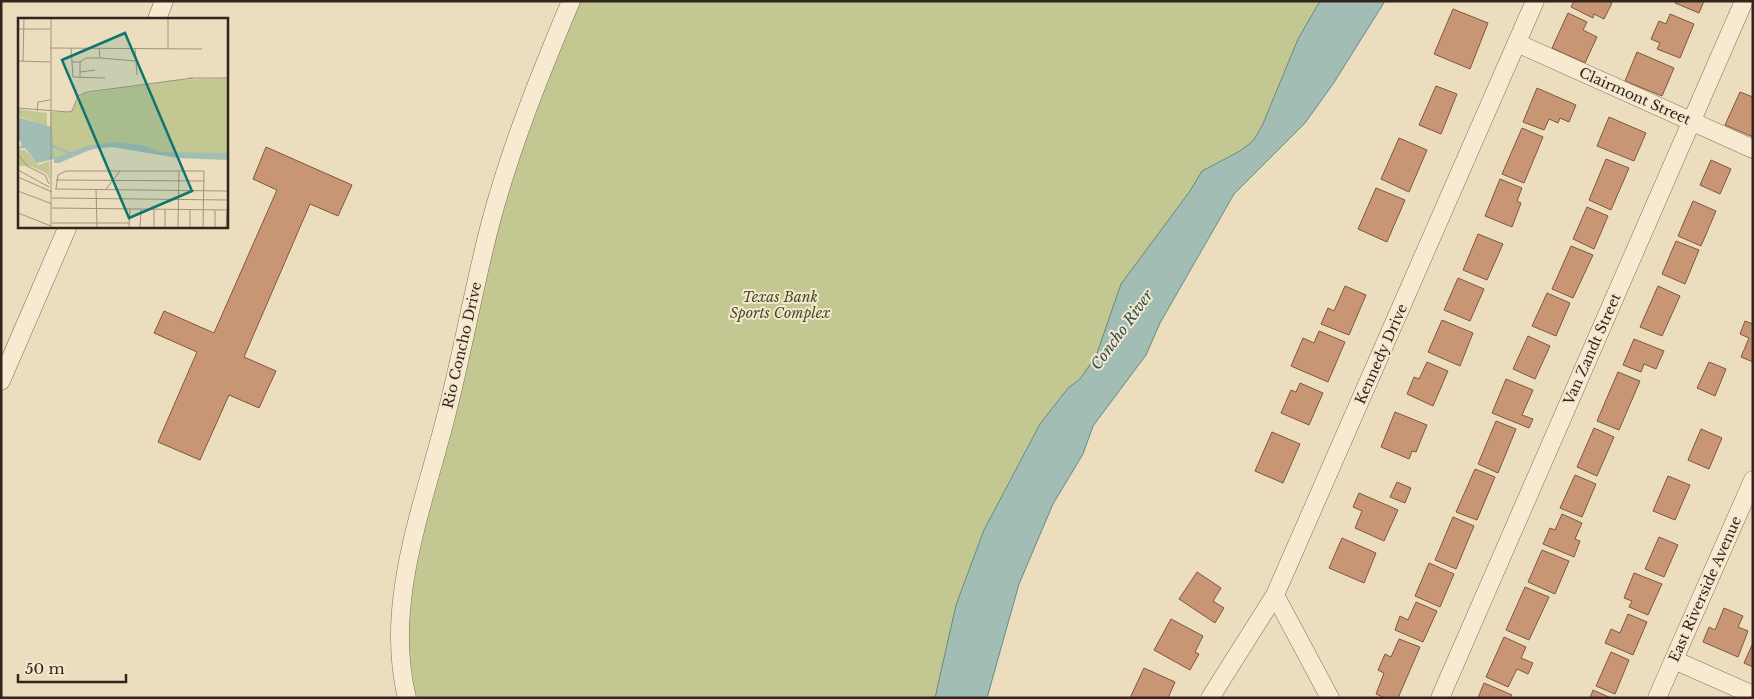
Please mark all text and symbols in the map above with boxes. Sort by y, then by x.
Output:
inset map [18,18,228,228]
street label: Clairmont Street [1576,63,1694,129]
street label: Rio Concho Drive [439,280,485,410]
water label: Concho River [1086,285,1158,373]
park label: Texas Bank Sports Complex [730,288,830,322]
street label: Van Zandt Street [1559,290,1625,408]
street label: Kennedy Drive [1351,301,1411,407]
street label: East Riverside Avenue [1665,513,1745,665]
scale bar [18,652,125,684]
text: 50 m [25,659,65,678]

